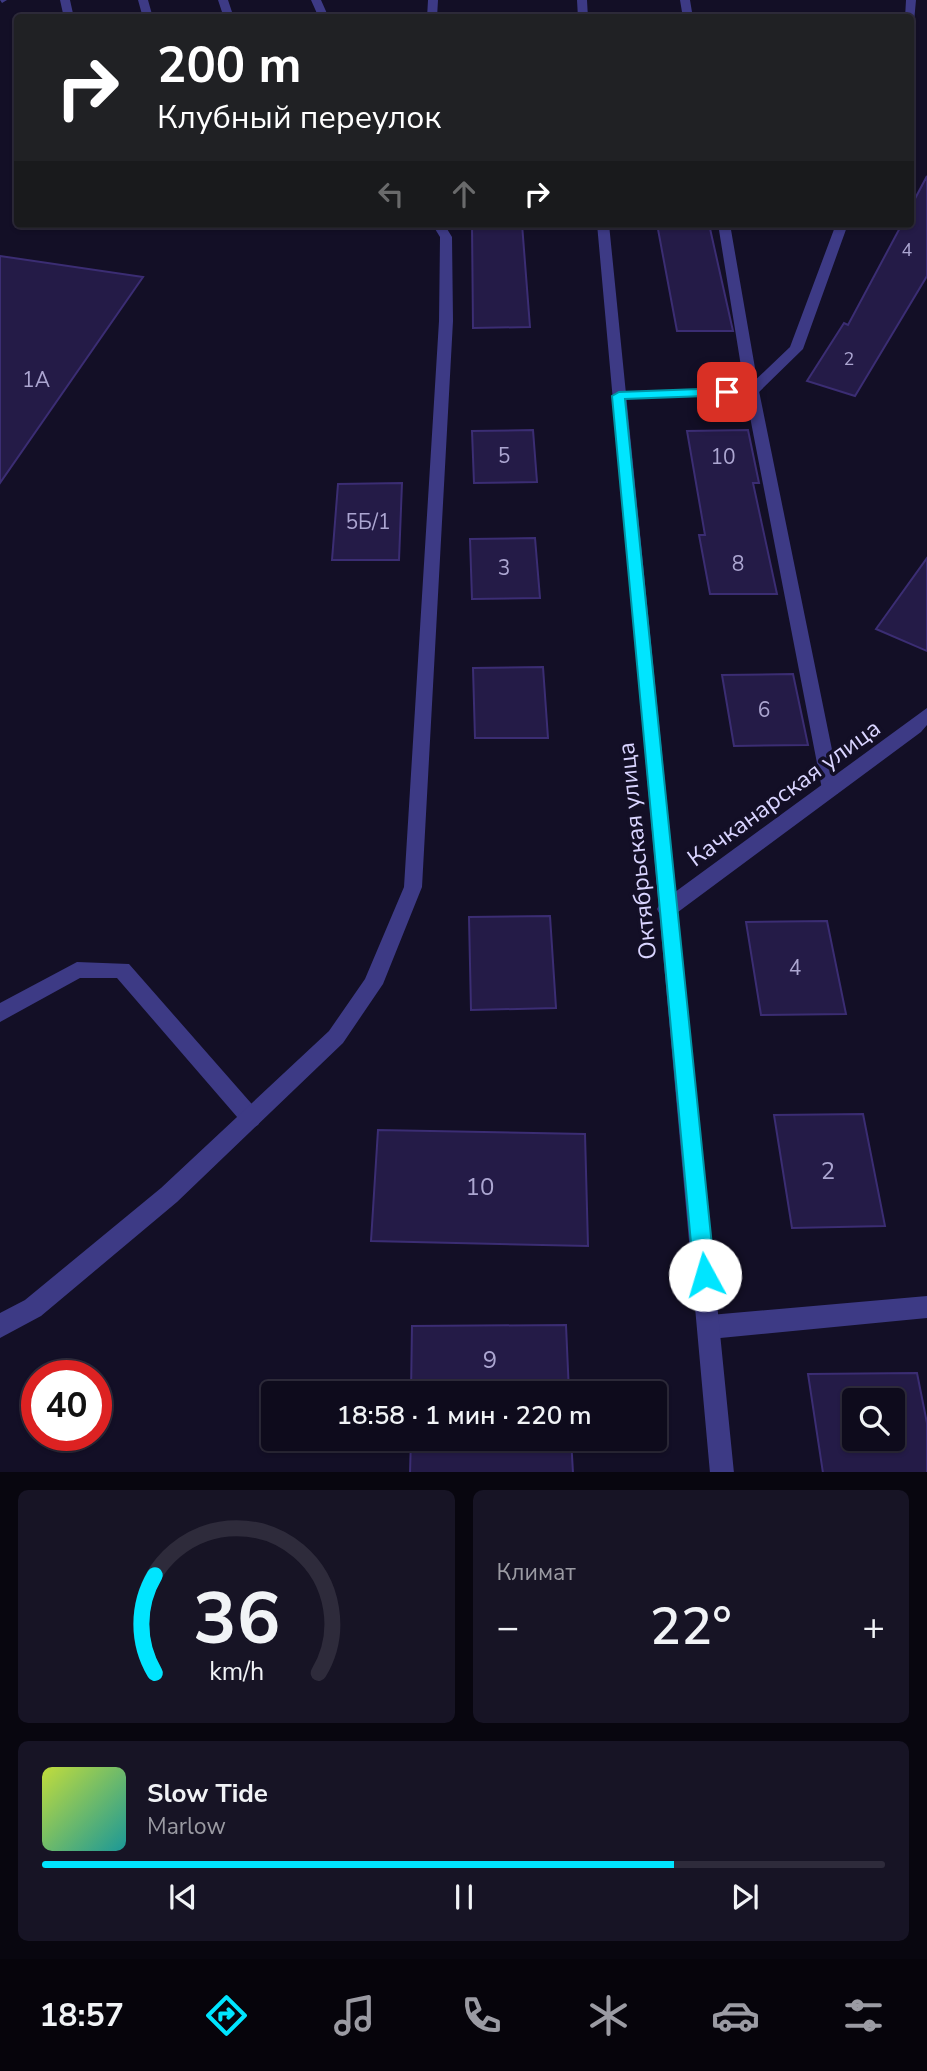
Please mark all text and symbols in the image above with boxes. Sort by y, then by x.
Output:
text: 200 m [157,32,301,99]
icon: right [42,42,133,133]
text: Клубный переулок [157,96,441,139]
icon: left [372,175,410,213]
icon: ahead [445,175,483,213]
icon: right [518,175,556,213]
house number: 4 [902,238,913,262]
house number: 2 [844,347,854,371]
pin [697,362,757,422]
house number: 1А [22,366,50,394]
icon: arrive [708,373,746,411]
house number: 5 [498,442,510,470]
house number: 10 [710,443,736,471]
house number: 5Б/1 [345,508,391,536]
house number: 8 [732,550,744,578]
house number: 3 [498,554,510,582]
house number: 6 [758,696,770,724]
street label: Качканарская улица [681,712,887,874]
street label: Октябрьская улица [610,741,664,961]
house number: 4 [789,954,801,982]
house number: 2 [821,1155,835,1187]
house number: 10 [466,1171,494,1203]
position arrow [668,1238,742,1312]
house number: 9 [483,1344,497,1376]
speed limit sign: 40 [21,1360,112,1451]
map controls [842,1388,905,1451]
button: search [842,1388,905,1451]
text: 18:58 · 1 мин · 220 m [336,1398,592,1433]
text: Климат [497,1557,576,1588]
text: 36 [193,1569,280,1669]
text: 22° [650,1591,732,1662]
text: − [497,1602,519,1653]
text: + [862,1602,885,1653]
text: km/h [209,1654,264,1688]
text: Slow Tide [147,1776,268,1811]
text: Marlow [147,1811,226,1842]
icon: previous [164,1878,202,1916]
icon: pause [445,1878,483,1916]
icon: next [726,1878,764,1916]
icon: directions [202,1991,251,2040]
icon: music [330,1991,379,2040]
icon: phone [457,1991,506,2040]
icon: climate [584,1991,633,2040]
icon: car [711,1991,760,2040]
icon: filters [839,1991,888,2040]
text: 18:57 [39,1994,124,2037]

